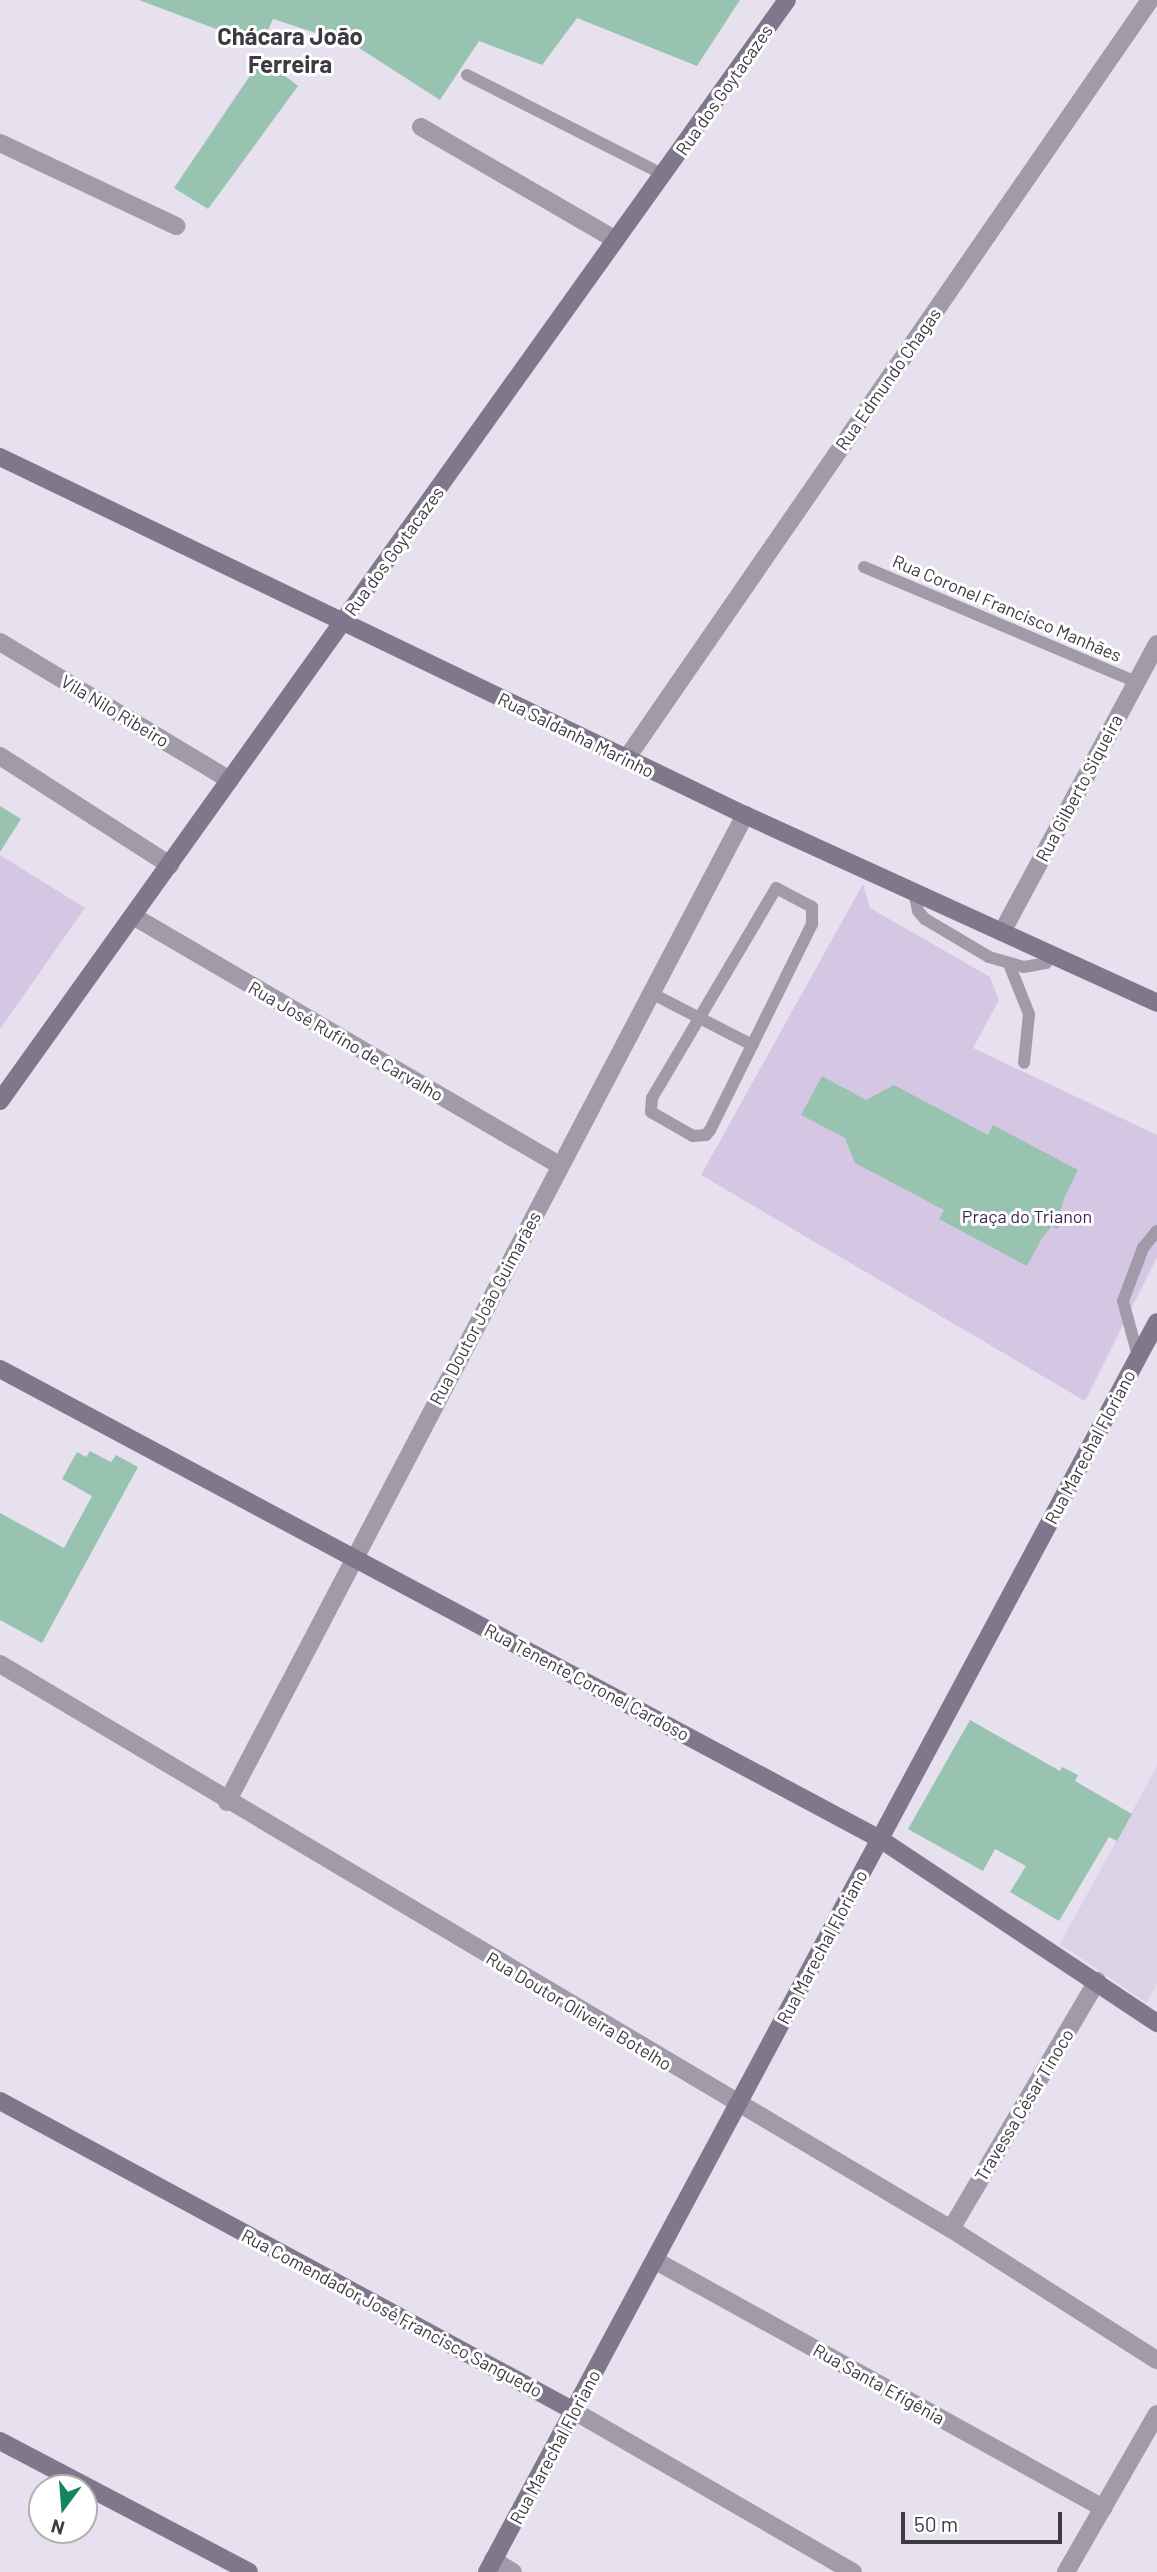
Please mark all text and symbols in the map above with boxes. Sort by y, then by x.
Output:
street label: Rua dos Goytacazes [671,21,777,159]
district label: Chácara João Ferreira [217,22,363,78]
street label: Rua Edmundo Chagas [831,304,945,454]
street label: Rua dos Goytacazes [340,482,448,620]
street label: Rua Coronel Francisco Manhães [889,550,1125,666]
street label: Vila Nilo Ribeiro [57,670,173,752]
street label: Rua Saldanha Marinho [495,688,657,782]
street label: Rua Gilberto Siqueira [1031,711,1127,865]
street label: Rua José Rufino de Carvalho [245,976,447,1106]
park label: Praça do Trianon [962,1205,1092,1227]
street label: Rua Doutor João Guimarães [425,1208,545,1408]
street label: Rua Marechal Floriano [1040,1366,1140,1528]
street label: Rua Tenente Coronel Cardoso [481,1619,693,1745]
street label: Rua Marechal Floriano [772,1866,872,2028]
street label: Rua Doutor Oliveira Botelho [482,1947,676,2075]
street label: Travessa César Tinoco [970,2025,1078,2185]
street label: Rua Comendador José Francisco Sanguedo [238,2224,546,2402]
street label: Rua Santa Efigênia [810,2339,948,2429]
street label: Rua Marechal Floriano [505,2366,605,2528]
north arrow [28,2474,98,2544]
scale bar [905,2498,1066,2542]
text: 50 m [914,2511,958,2536]
text: N [48,2515,67,2541]

